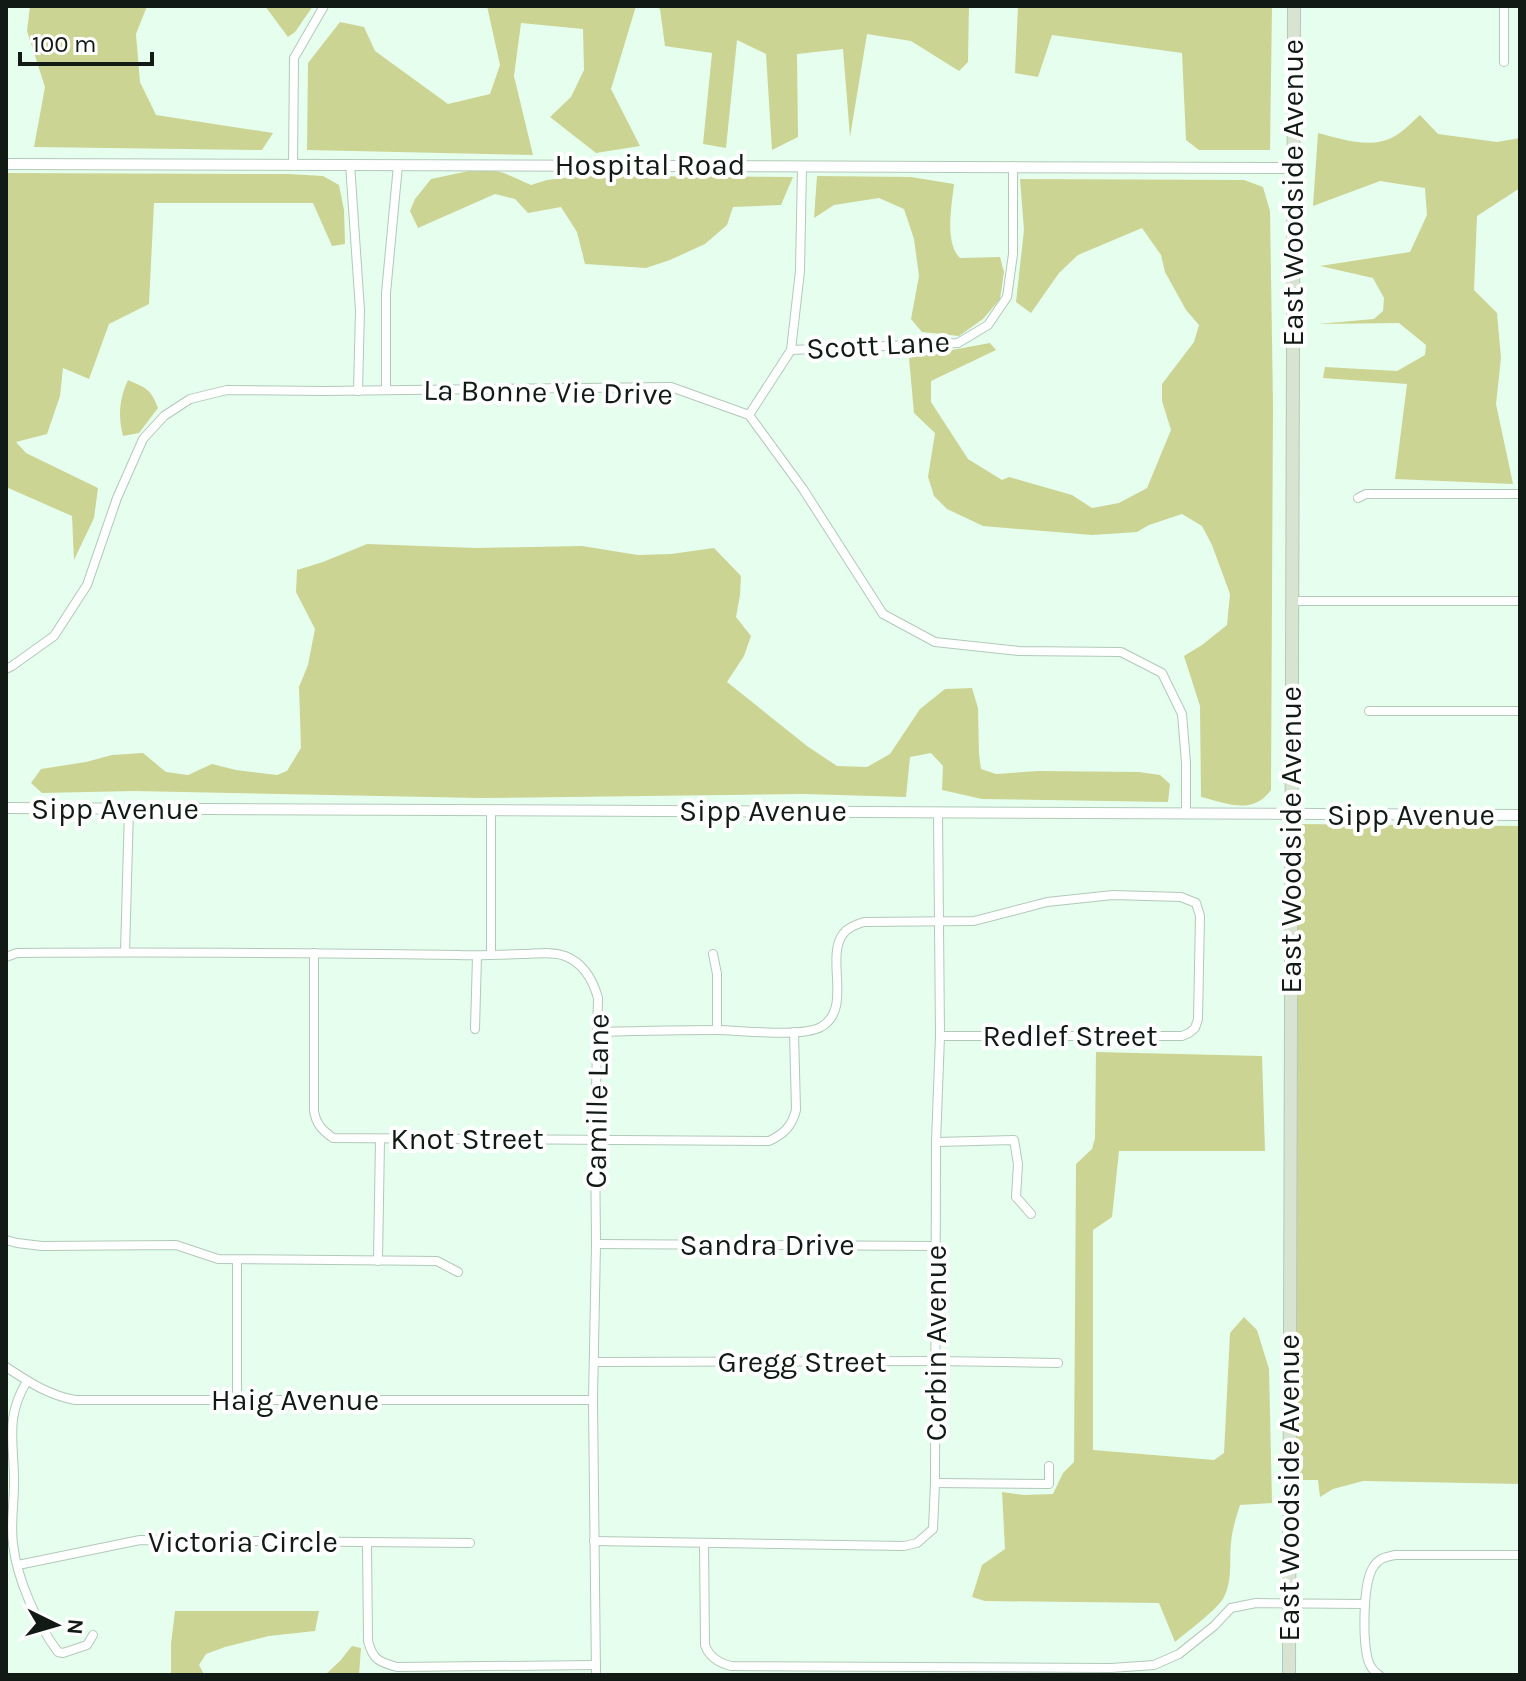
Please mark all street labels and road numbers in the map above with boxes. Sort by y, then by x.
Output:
street label: East Woodside Avenue [1275,39,1311,347]
street label: Hospital Road [554,147,746,183]
street label: Scott Lane [805,323,951,367]
street label: La Bonne Vie Drive [423,372,673,412]
street label: East Woodside Avenue [1273,686,1309,994]
street label: Sipp Avenue [31,791,199,827]
street label: Sipp Avenue [679,793,847,829]
street label: Sipp Avenue [1327,797,1495,833]
street label: Camille Lane [577,1013,617,1189]
street label: Redlef Street [982,1018,1158,1054]
street label: Knot Street [390,1121,544,1157]
street label: Sandra Drive [679,1227,855,1263]
street label: Corbin Avenue [918,1245,954,1441]
street label: East Woodside Avenue [1271,1334,1307,1642]
street label: Gregg Street [718,1344,886,1380]
street label: Haig Avenue [211,1382,379,1418]
street label: Victoria Circle [148,1524,338,1560]

